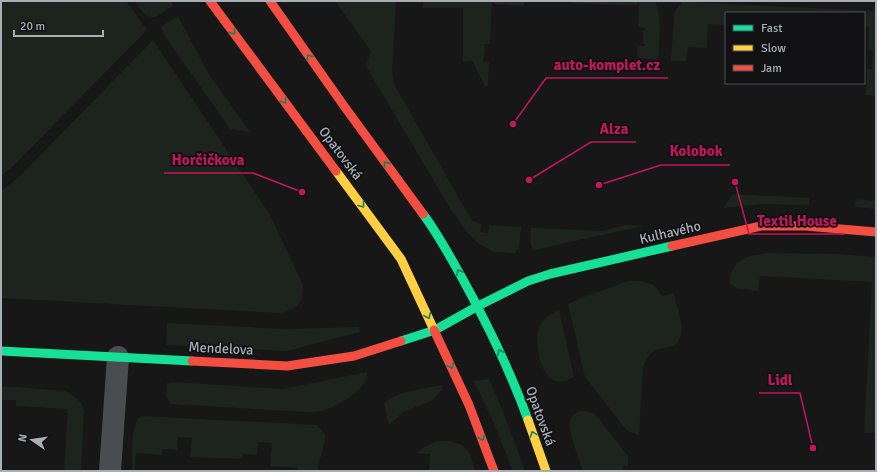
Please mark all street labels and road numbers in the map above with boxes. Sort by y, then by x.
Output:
street label: Opatovská [315,123,366,183]
street label: Kulhavého [638,217,702,248]
street label: Mendelova [188,338,254,359]
street label: Opatovská [522,384,559,448]

